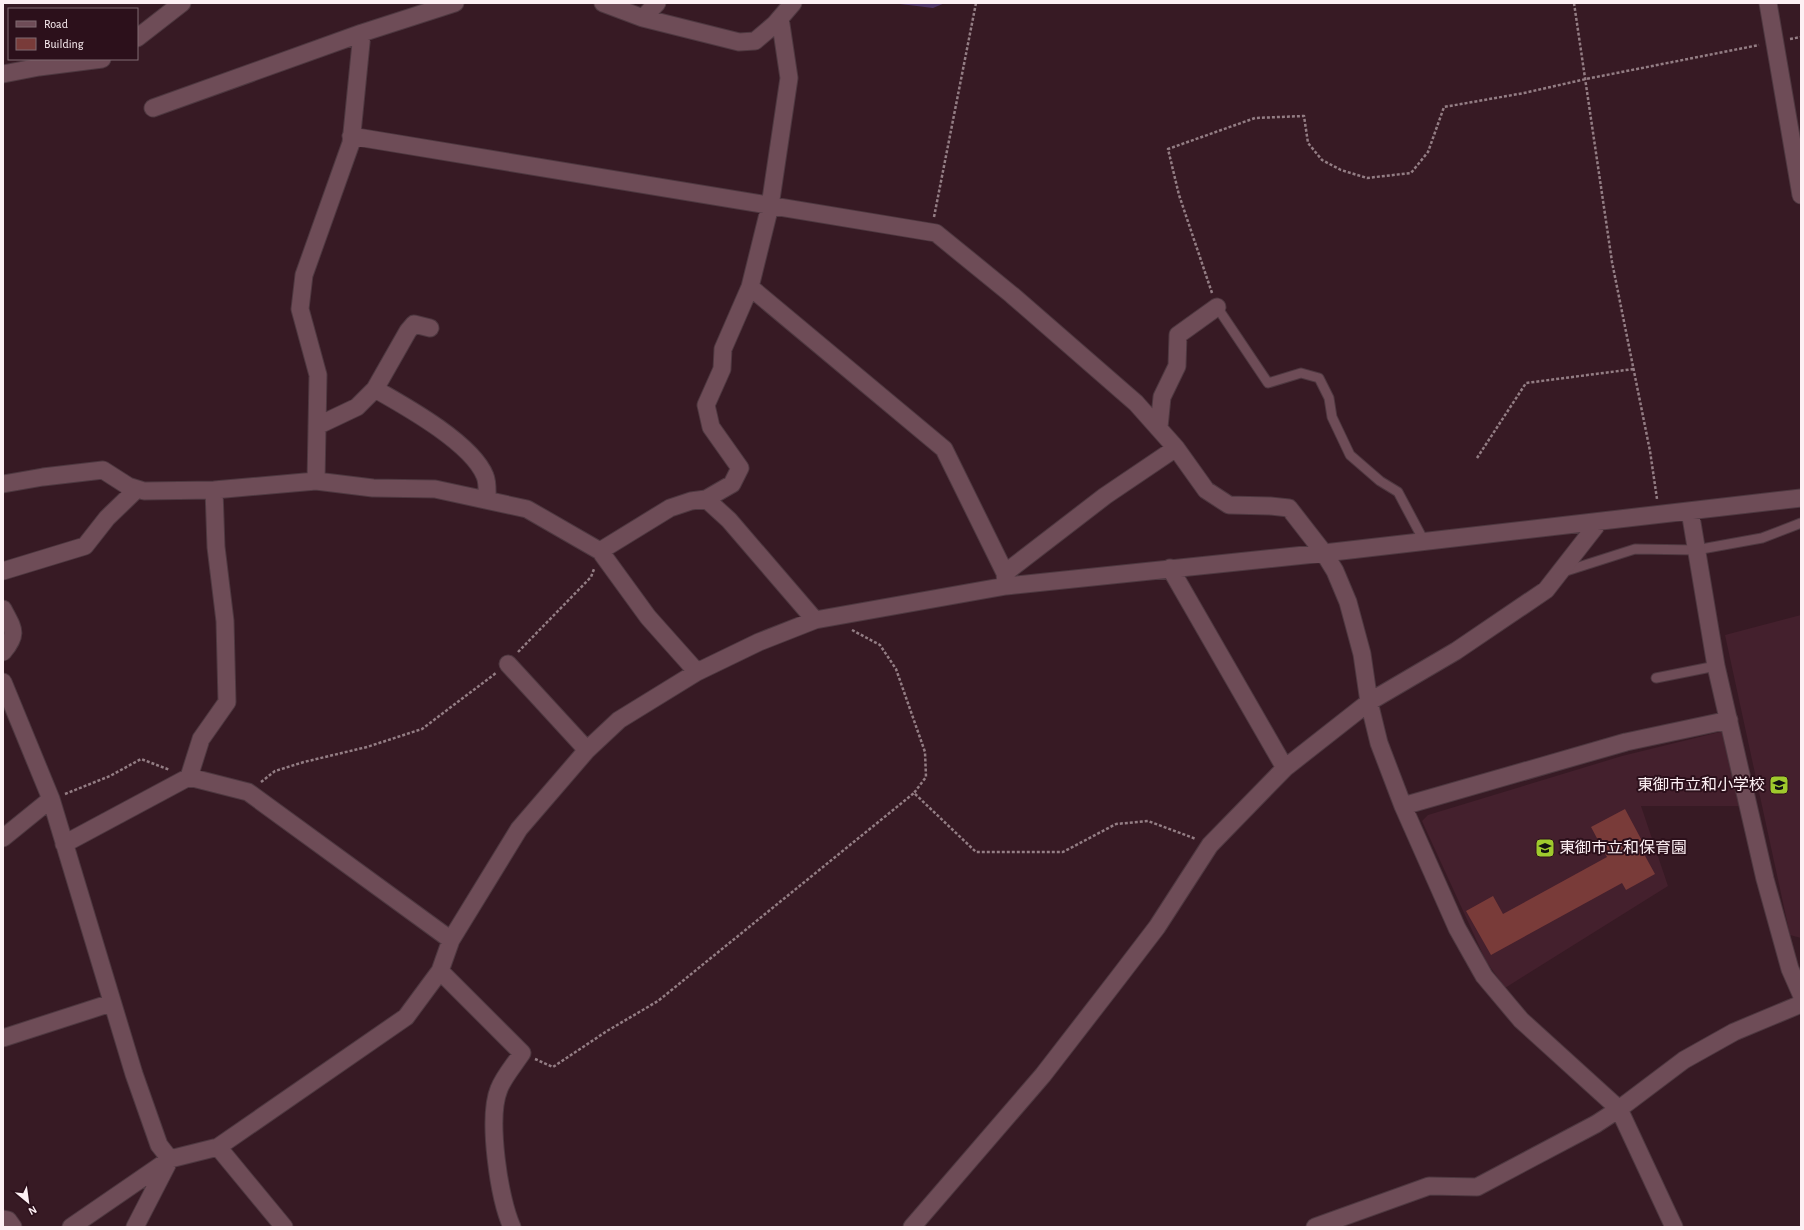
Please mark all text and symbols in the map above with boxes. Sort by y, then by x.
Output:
legend [8,8,138,60]
text: Road [44,18,68,30]
text: Building [44,38,84,50]
school or university icon: 東御市立和小学校 [1768,774,1790,796]
place label: 東御市立和小学校 [1637,776,1765,793]
school or university icon: 東御市立和保育園 [1534,837,1556,859]
place label: 東御市立和保育園 [1559,839,1687,856]
north arrow [8,1182,48,1222]
text: N [27,1204,39,1217]

